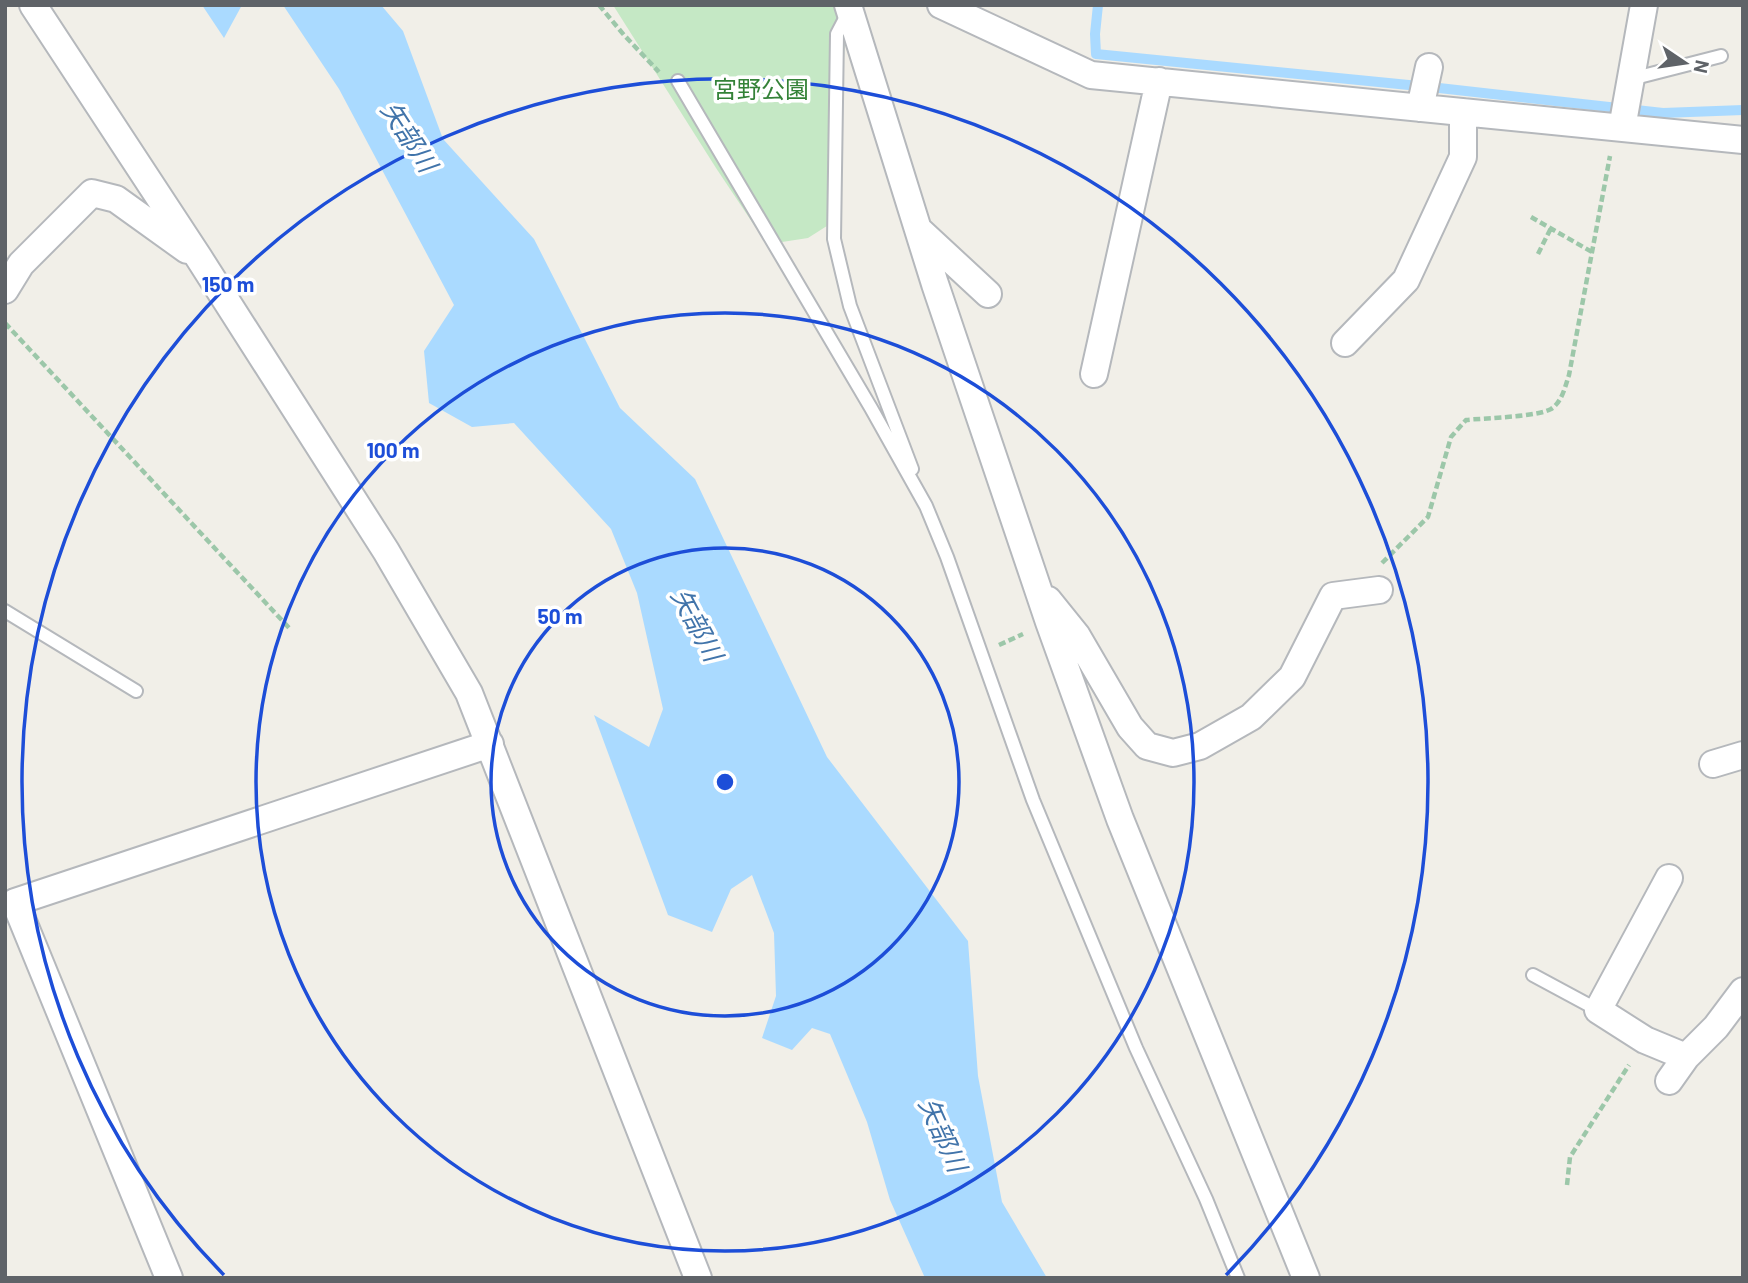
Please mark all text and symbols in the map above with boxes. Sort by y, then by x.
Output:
north arrow [1650,28,1720,98]
text: N [1689,58,1715,76]
park label: 宮野公園 [713,74,809,103]
water label: 矢部川 [376,95,446,180]
text: 150 m [202,271,254,296]
text: 100 m [366,437,420,462]
water label: 矢部川 [666,582,731,668]
text: 50 m [537,603,583,628]
centre of rings [713,770,737,794]
water label: 矢部川 [914,1092,975,1179]

